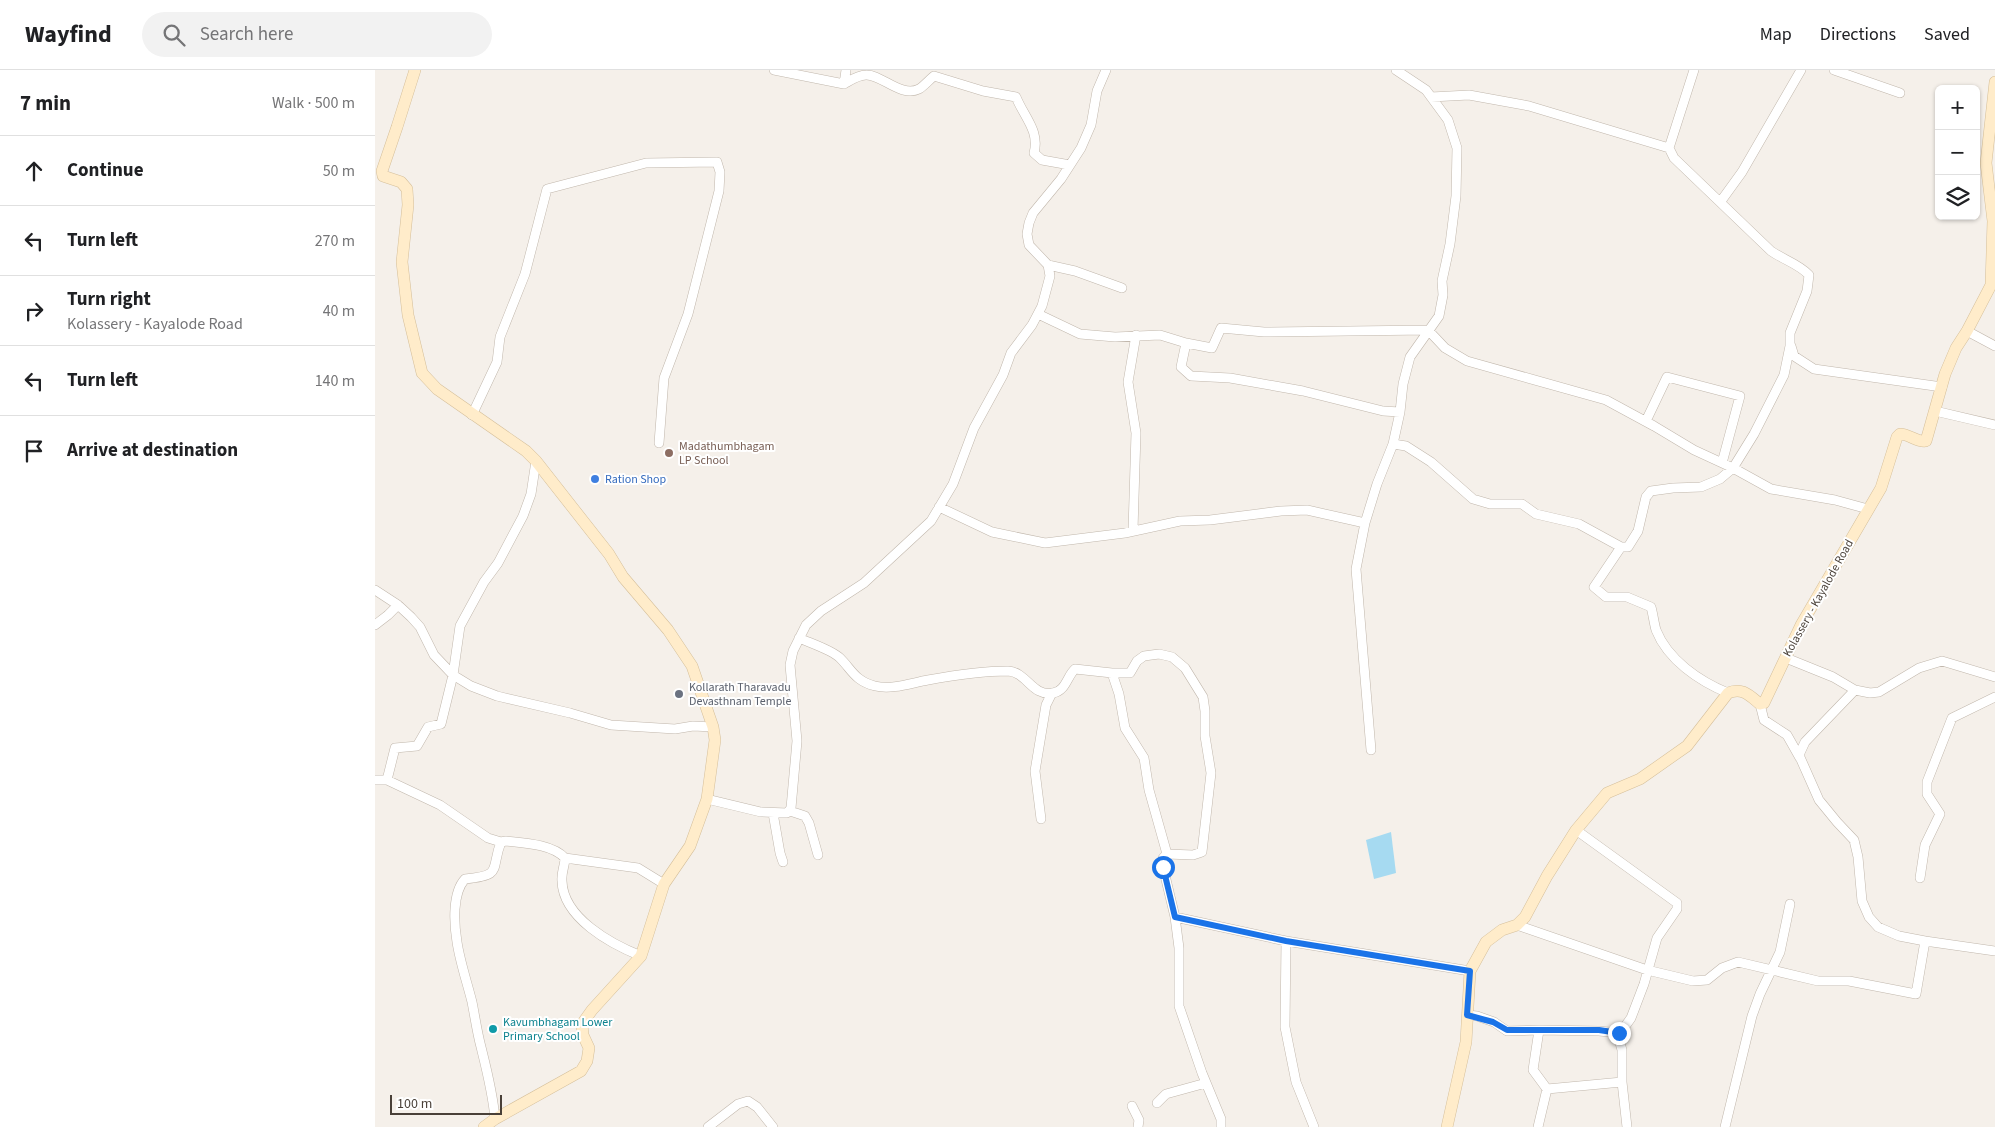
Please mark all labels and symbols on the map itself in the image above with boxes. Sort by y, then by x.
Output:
place label: Madathumbhagam LP School [679,438,774,469]
marker: Madathumbhagam LP School [663,447,675,459]
place label: Ration Shop [605,471,667,488]
marker: Ration Shop [589,473,601,485]
street label: Kolassery - Kayalode Road [1779,536,1858,660]
place label: Kollarath Tharavadu Devasthnam Temple [689,679,791,710]
marker: Kollarath Tharavadu Devasthnam Temple [673,688,685,700]
route start [1152,856,1175,879]
place label: Kavumbhagam Lower Primary School [503,1014,613,1045]
route end [1608,1022,1631,1045]
marker: Kavumbhagam Lower Primary School [487,1023,499,1035]
scale bar [390,1092,503,1115]

